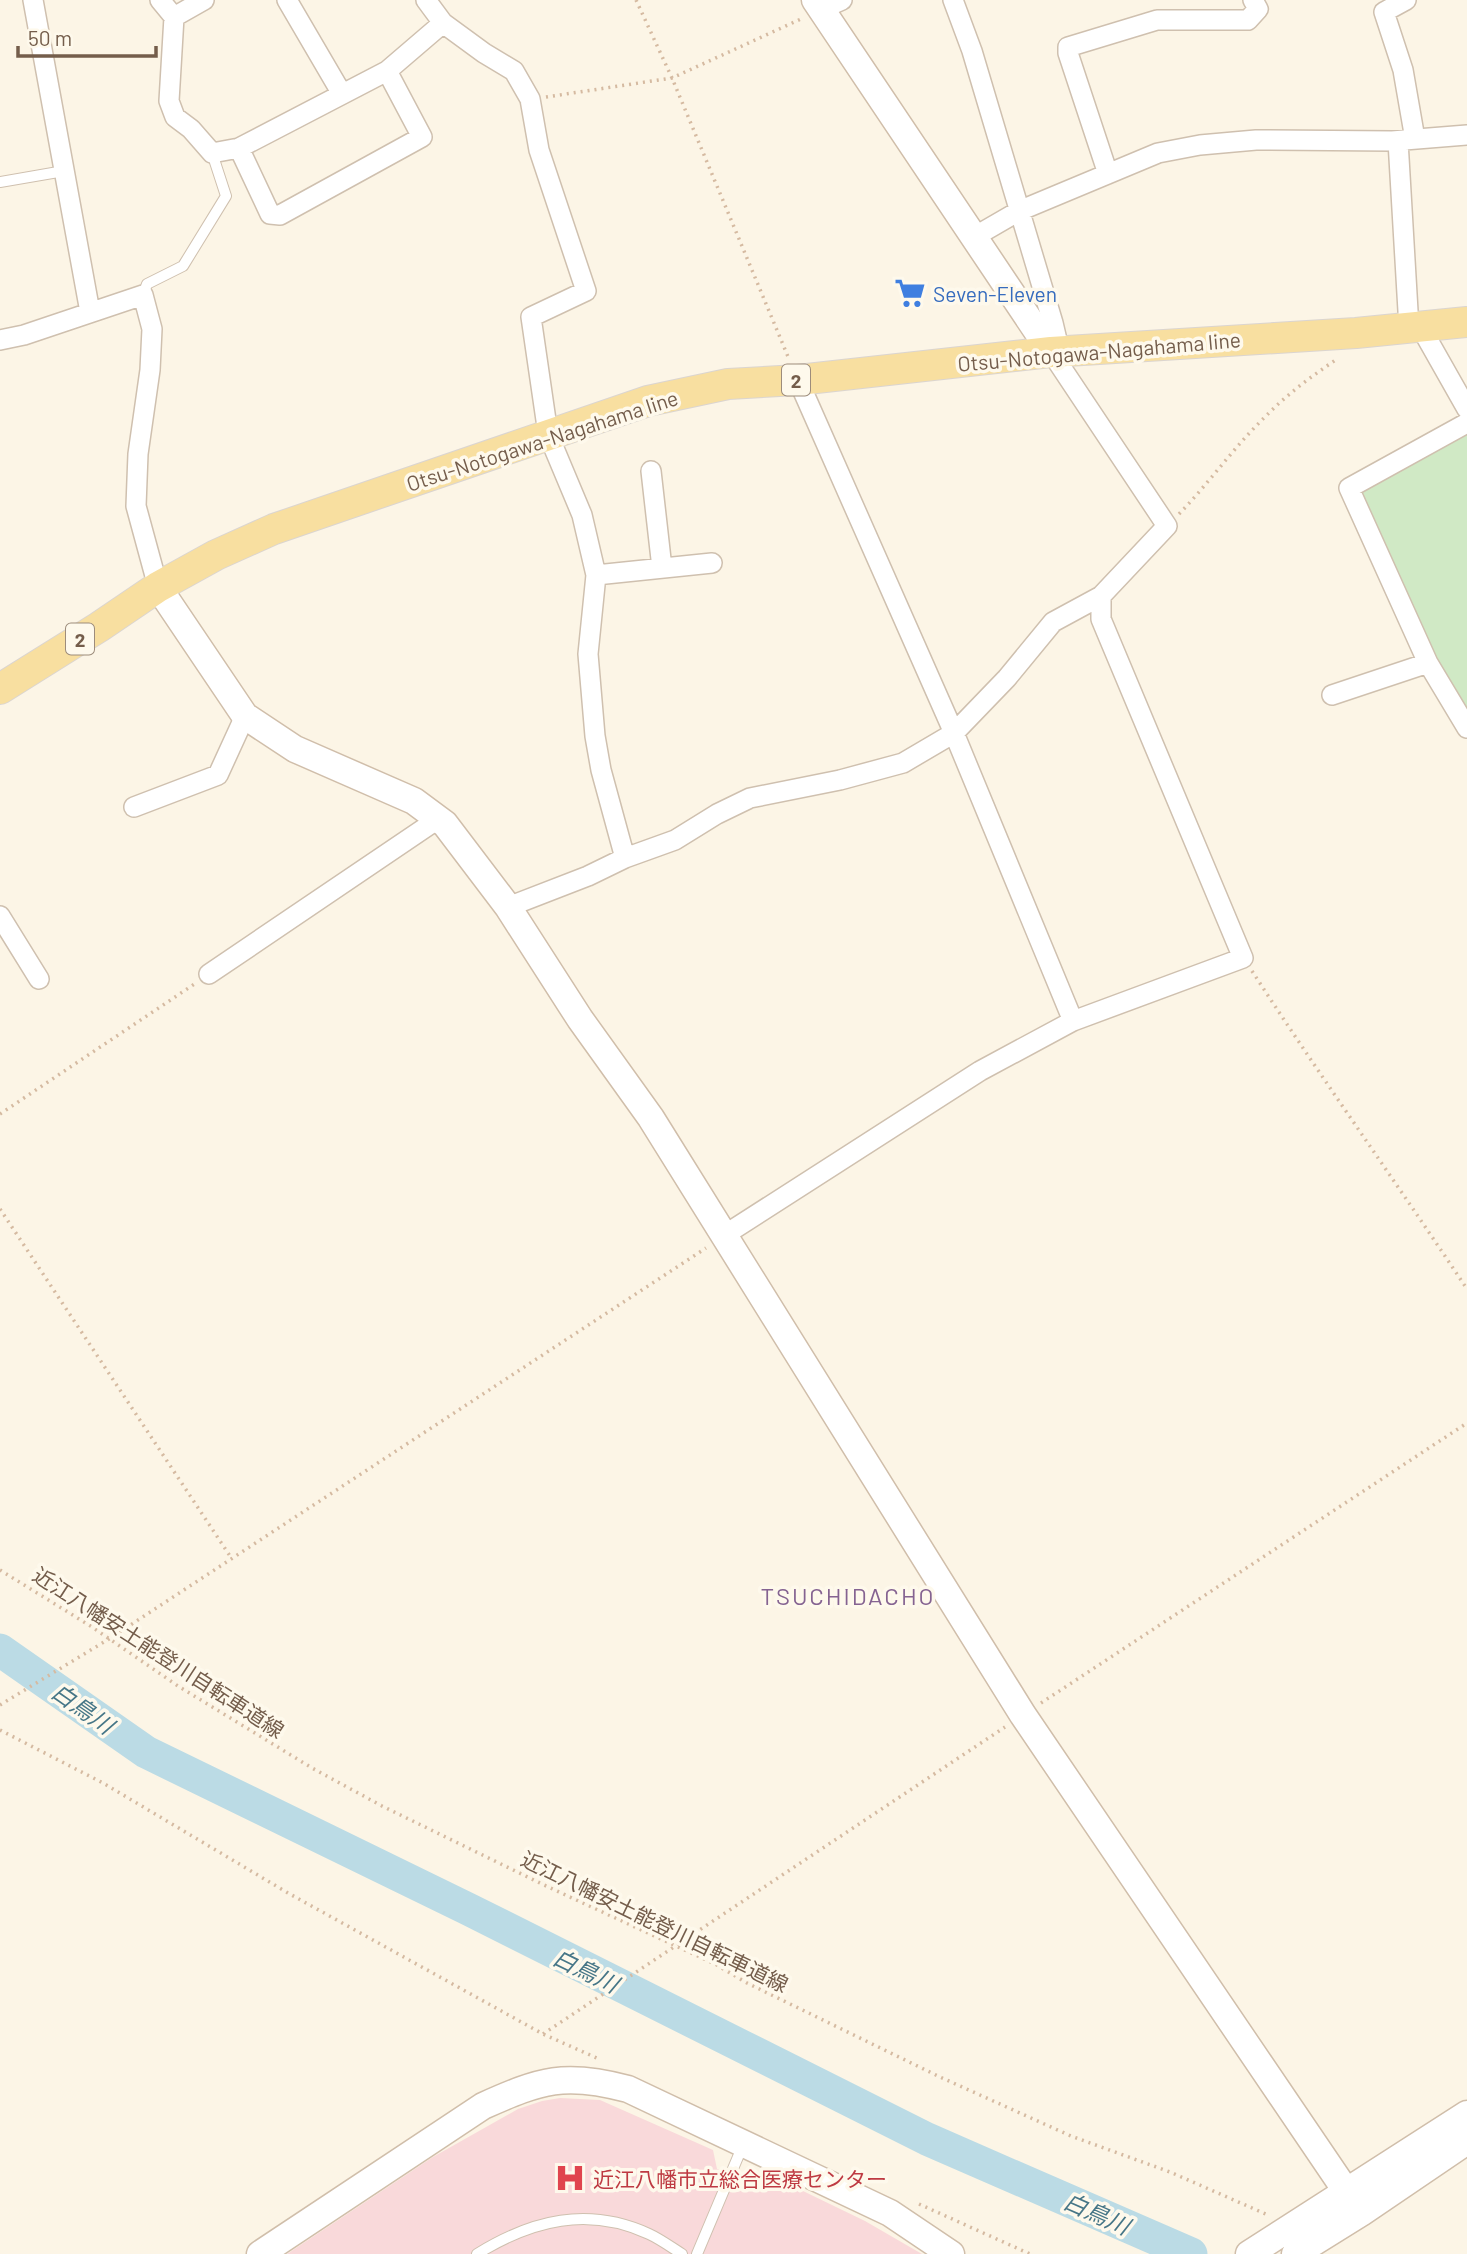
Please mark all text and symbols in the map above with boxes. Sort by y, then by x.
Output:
scale bar [18,14,156,58]
text: 50 m [28,25,72,50]
supermarket icon: Seven-Eleven [893,276,927,310]
place label: Seven-Eleven [933,281,1057,306]
street label: Otsu-Notogawa-Nagahama line [956,326,1242,376]
road number: 2 [782,364,810,396]
street label: Otsu-Notogawa-Nagahama line [403,384,681,496]
road number: 2 [66,624,94,654]
street label: 近江八幡安土能登川自転車道線 [29,1561,289,1743]
district label: TSUCHIDACHO [760,1581,936,1610]
water label: 白鳥川 [47,1677,122,1741]
street label: 近江八幡安土能登川自転車道線 [517,1845,793,1997]
water label: 白鳥川 [549,1942,626,1999]
hospital icon: 近江八幡市立総合医療センター [553,2161,587,2195]
place label: 近江八幡市立総合医療センター [593,2166,887,2191]
water label: 白鳥川 [1060,2186,1137,2241]

